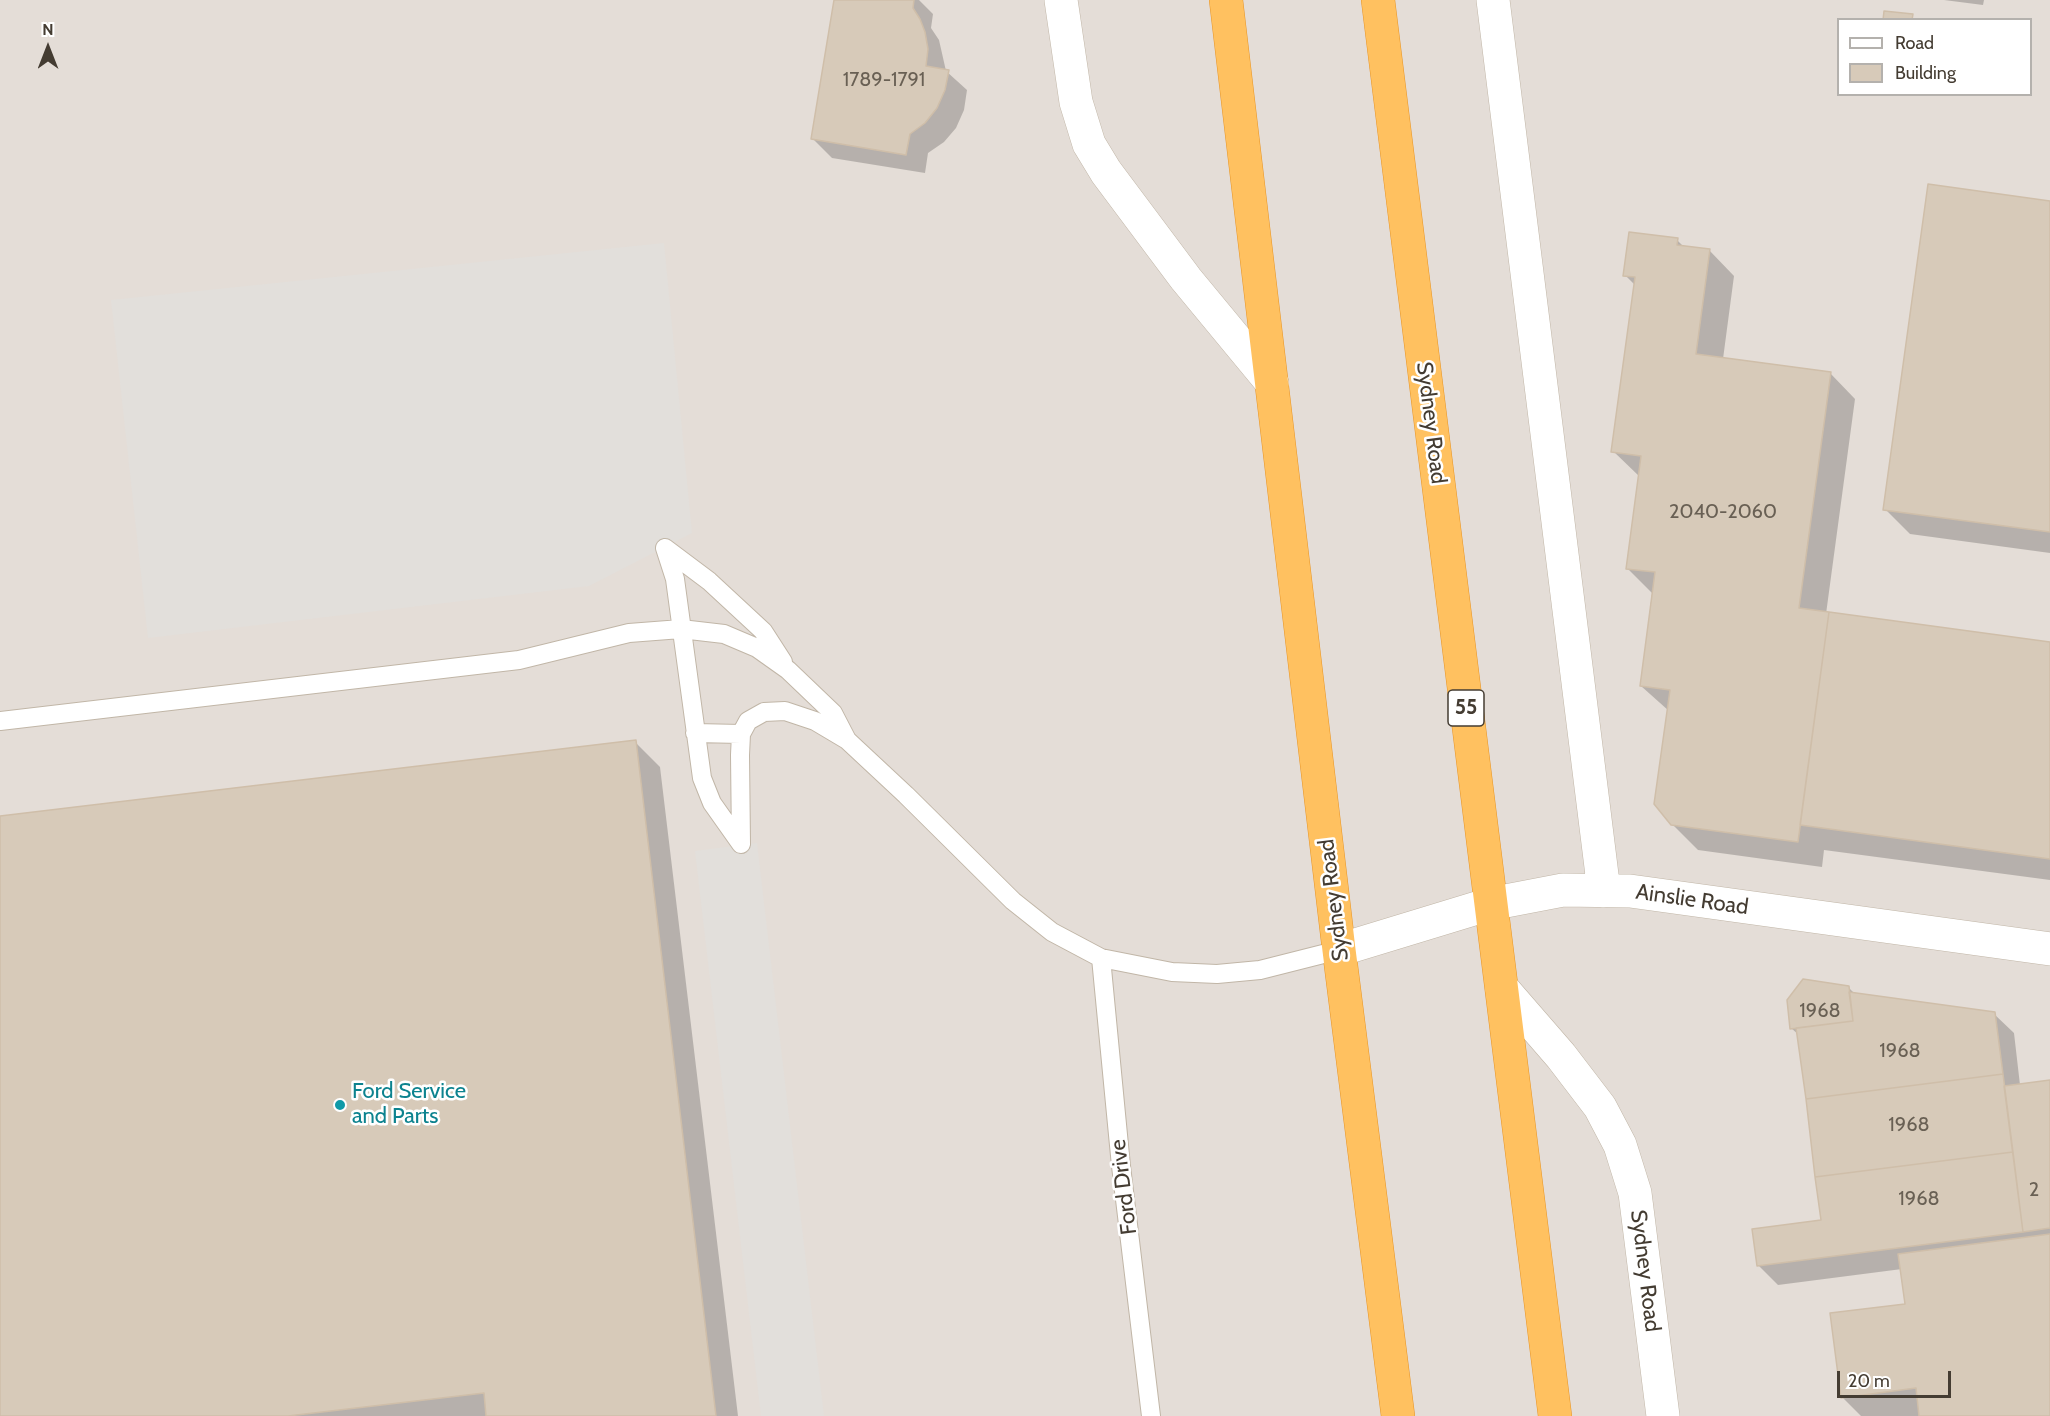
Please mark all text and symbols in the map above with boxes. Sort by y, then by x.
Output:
north arrow [18,18,78,78]
legend [1837,18,2032,96]
text: N [42,20,54,39]
text: Road [1895,32,1934,54]
text: Building [1895,62,1956,84]
house number: 1789-1791 [843,68,925,92]
street label: Sydney Road [1410,360,1452,486]
house number: 2040-2060 [1669,500,1777,524]
road number: 55 [1448,690,1484,726]
street label: Sydney Road [1313,837,1355,963]
street label: Ainslie Road [1634,879,1750,921]
house number: 1968 [1799,999,1841,1023]
house number: 1968 [1879,1039,1921,1063]
place label: Ford Service and Parts [352,1079,466,1130]
marker: Ford Service and Parts [333,1098,347,1112]
house number: 1968 [1888,1113,1930,1137]
street label: Ford Drive [1105,1138,1143,1236]
house number: 2 [2029,1178,2039,1202]
house number: 1968 [1898,1187,1940,1211]
street label: Sydney Road [1624,1208,1666,1334]
scale bar [1840,1359,1954,1397]
text: 20 m [1848,1370,1890,1392]

